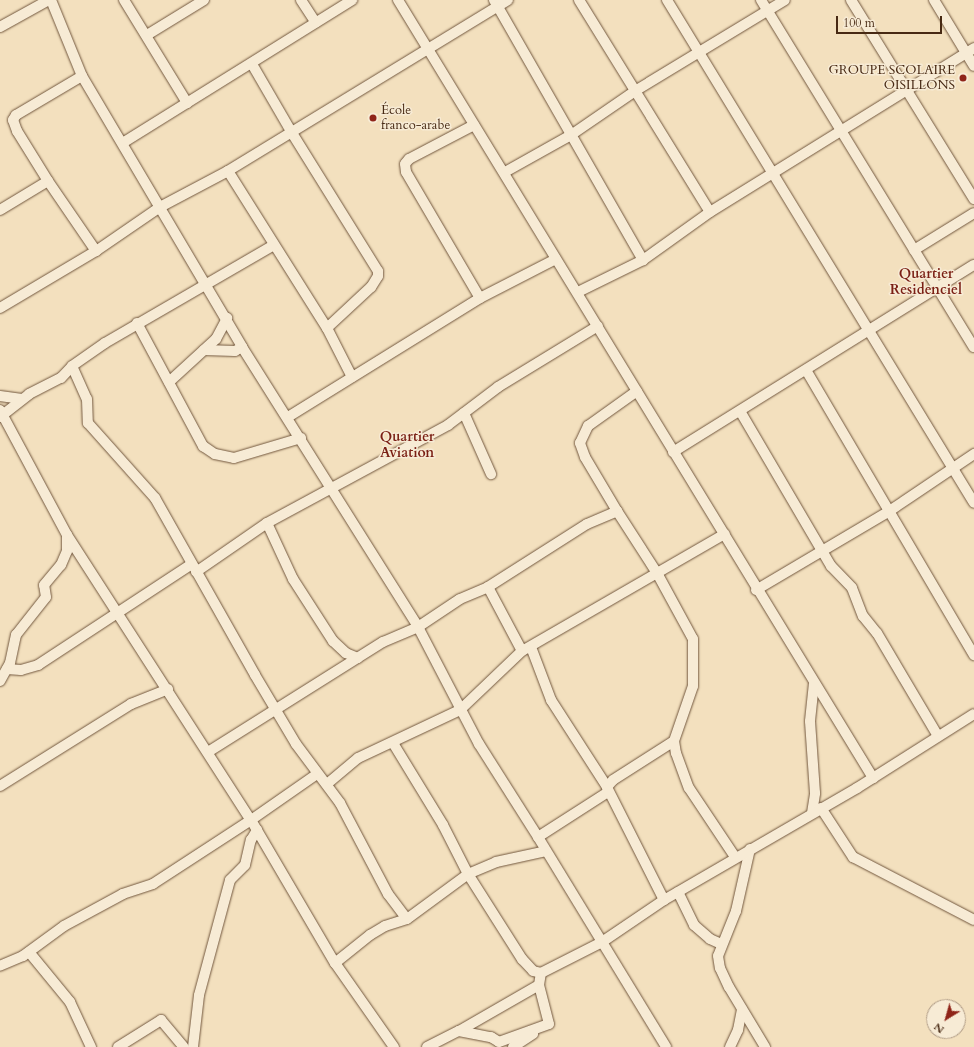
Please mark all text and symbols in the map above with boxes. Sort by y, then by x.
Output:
scale bar [838,8,944,34]
text: 100 m [843,15,875,31]
place label: GROUPE SCOLAIRE OISILLONS [828,63,955,94]
marker: GROUPE SCOLAIRE OISILLONS [958,73,968,83]
place label: École franco-arabe [381,103,450,134]
marker: École franco-arabe [368,113,378,123]
district label: Quartier Residenciel [890,266,962,298]
district label: Quartier Aviation [380,429,434,462]
north arrow [926,999,966,1039]
text: N [931,1019,947,1037]

